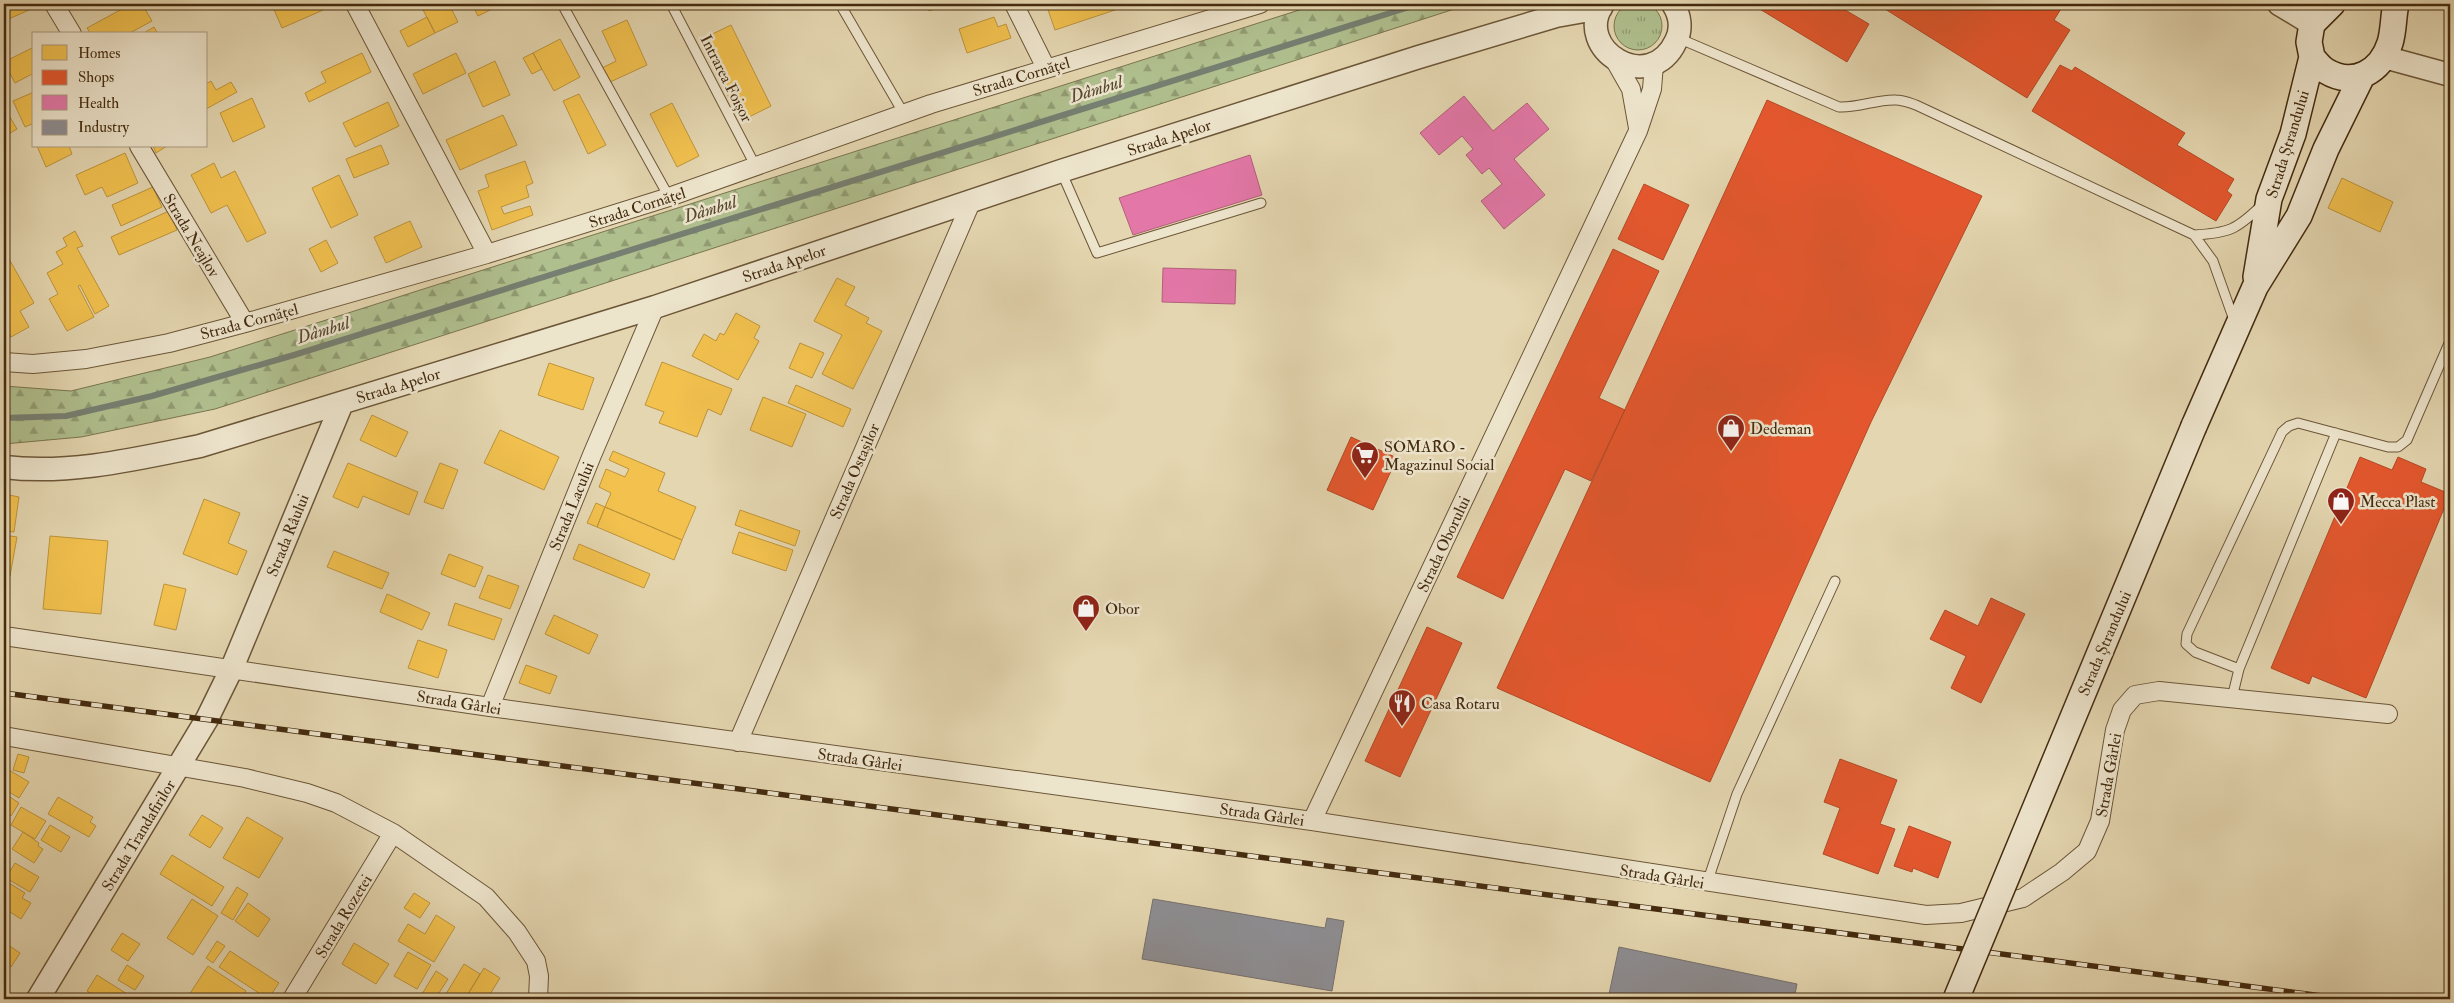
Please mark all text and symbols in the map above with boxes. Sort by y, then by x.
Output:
street label: Intrarea Foișor [695,31,757,126]
legend [32,32,208,148]
text: Homes [78,44,120,63]
street label: Strada Cornățel [970,53,1072,101]
text: Shops [78,68,114,88]
water label: Dâmbul [1066,70,1127,109]
street label: Strada Ștrandului [2262,88,2314,201]
text: Health [78,94,119,113]
street label: Strada Apelor [1125,115,1214,162]
text: Industry [78,118,129,137]
street label: Strada Cornățel [586,183,688,233]
street label: Strada Neajlov [158,190,224,282]
water label: Dâmbul [680,190,741,229]
street label: Strada Apelor [740,240,829,289]
street label: Strada Cornățel [198,299,300,345]
water label: Dâmbul [293,311,354,350]
street label: Strada Apelor [354,364,443,409]
shop icon: Dedeman [1716,413,1746,452]
place label: Dedeman [1750,419,1812,439]
street label: Strada Ostașilor [826,420,884,522]
place label: SOMARO - Magazinul Social [1384,437,1494,475]
supermarket icon: SOMARO - Magazinul Social [1350,440,1380,479]
street label: Strada Lacului [545,459,599,554]
shop icon: Mecca Plast [2326,486,2356,525]
street label: Strada Râului [262,491,314,580]
place label: Mecca Plast [2360,492,2435,512]
street label: Strada Oborului [1413,493,1475,596]
street label: Strada Ștrandului [2074,588,2136,699]
shop icon: Obor [1071,593,1101,632]
place label: Obor [1105,599,1140,619]
street label: Strada Gârlei [415,686,503,720]
restaurant icon: Casa Rotaru [1387,688,1417,727]
place label: Casa Rotaru [1421,694,1500,714]
street label: Strada Gârlei [2092,731,2126,819]
street label: Strada Gârlei [816,744,904,776]
street label: Strada Trandafirilor [98,776,180,895]
street label: Strada Gârlei [1218,799,1306,831]
street label: Strada Gârlei [1618,860,1706,894]
street label: Strada Rozetei [311,871,377,962]

